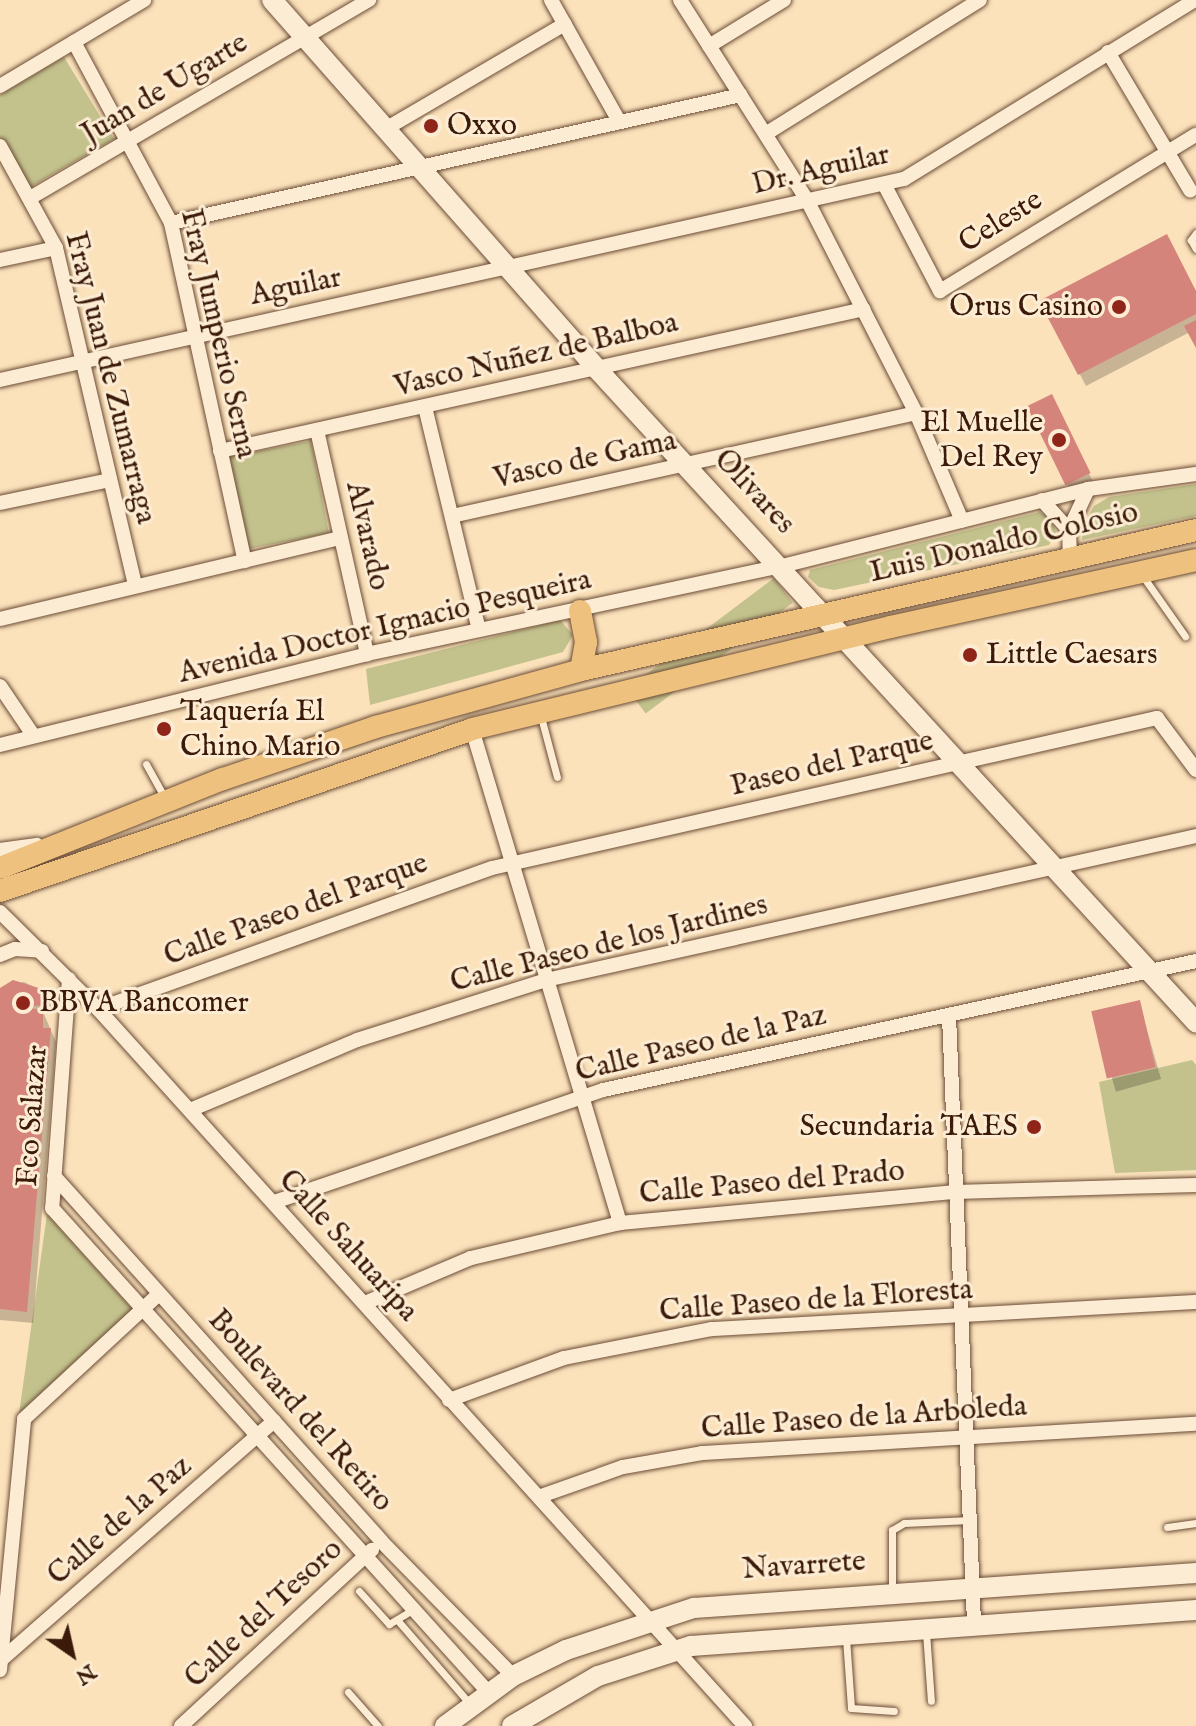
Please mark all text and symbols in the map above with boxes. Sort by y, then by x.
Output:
street label: Juan de Ugarte [75,25,255,153]
place label: Oxxo [447,108,517,144]
marker: Oxxo [422,117,440,135]
street label: Dr. Aguilar [749,137,893,203]
street label: Celeste [953,182,1049,262]
street label: Fray Jumperio Serna [172,206,264,462]
street label: Fray Juan de Zumarraga [56,228,164,528]
street label: Aguilar [247,260,345,314]
place label: Orus Casino [949,289,1103,325]
marker: Orus Casino [1110,298,1128,316]
street label: Vasco Nuñez de Balboa [391,305,681,405]
place label: El Muelle Del Rey [920,405,1043,476]
street label: Vasco de Gama [490,423,680,497]
marker: El Muelle Del Rey [1050,431,1068,449]
street label: Olivares [706,442,802,542]
street label: Alvarado [337,478,397,594]
street label: Luis Donaldo Colosio [866,495,1142,591]
street label: Avenida Doctor Ignacio Pesqueira [175,562,595,692]
place label: Little Caesars [986,637,1158,673]
marker: Little Caesars [961,646,979,664]
place label: Taquería El Chino Mario [180,694,340,764]
marker: Taquería El Chino Mario [155,720,173,738]
street label: Paseo del Parque [727,723,937,805]
street label: Calle Paseo del Parque [159,846,433,974]
street label: Calle Paseo de los Jardines [447,887,771,1001]
place label: BBVA Bancomer [39,985,249,1021]
marker: BBVA Bancomer [14,994,32,1012]
street label: Calle Paseo de la Paz [572,998,830,1090]
street label: Fco Salazar [10,1044,56,1188]
place label: Secundaria TAES [799,1109,1018,1145]
marker: Secundaria TAES [1025,1118,1043,1136]
street label: Calle Paseo del Prado [638,1153,906,1213]
street label: Calle Sahuaripa [270,1163,426,1329]
street label: Calle Paseo de la Floresta [658,1272,974,1330]
street label: Boulevard del Retiro [200,1303,400,1519]
street label: Calle Paseo de la Arboleda [700,1389,1028,1447]
street label: Calle de la Paz [41,1449,199,1593]
street label: Calle del Tesoro [178,1532,350,1696]
street label: Navarrete [741,1544,867,1588]
north arrow [32,1614,112,1694]
text: N [70,1657,101,1691]

